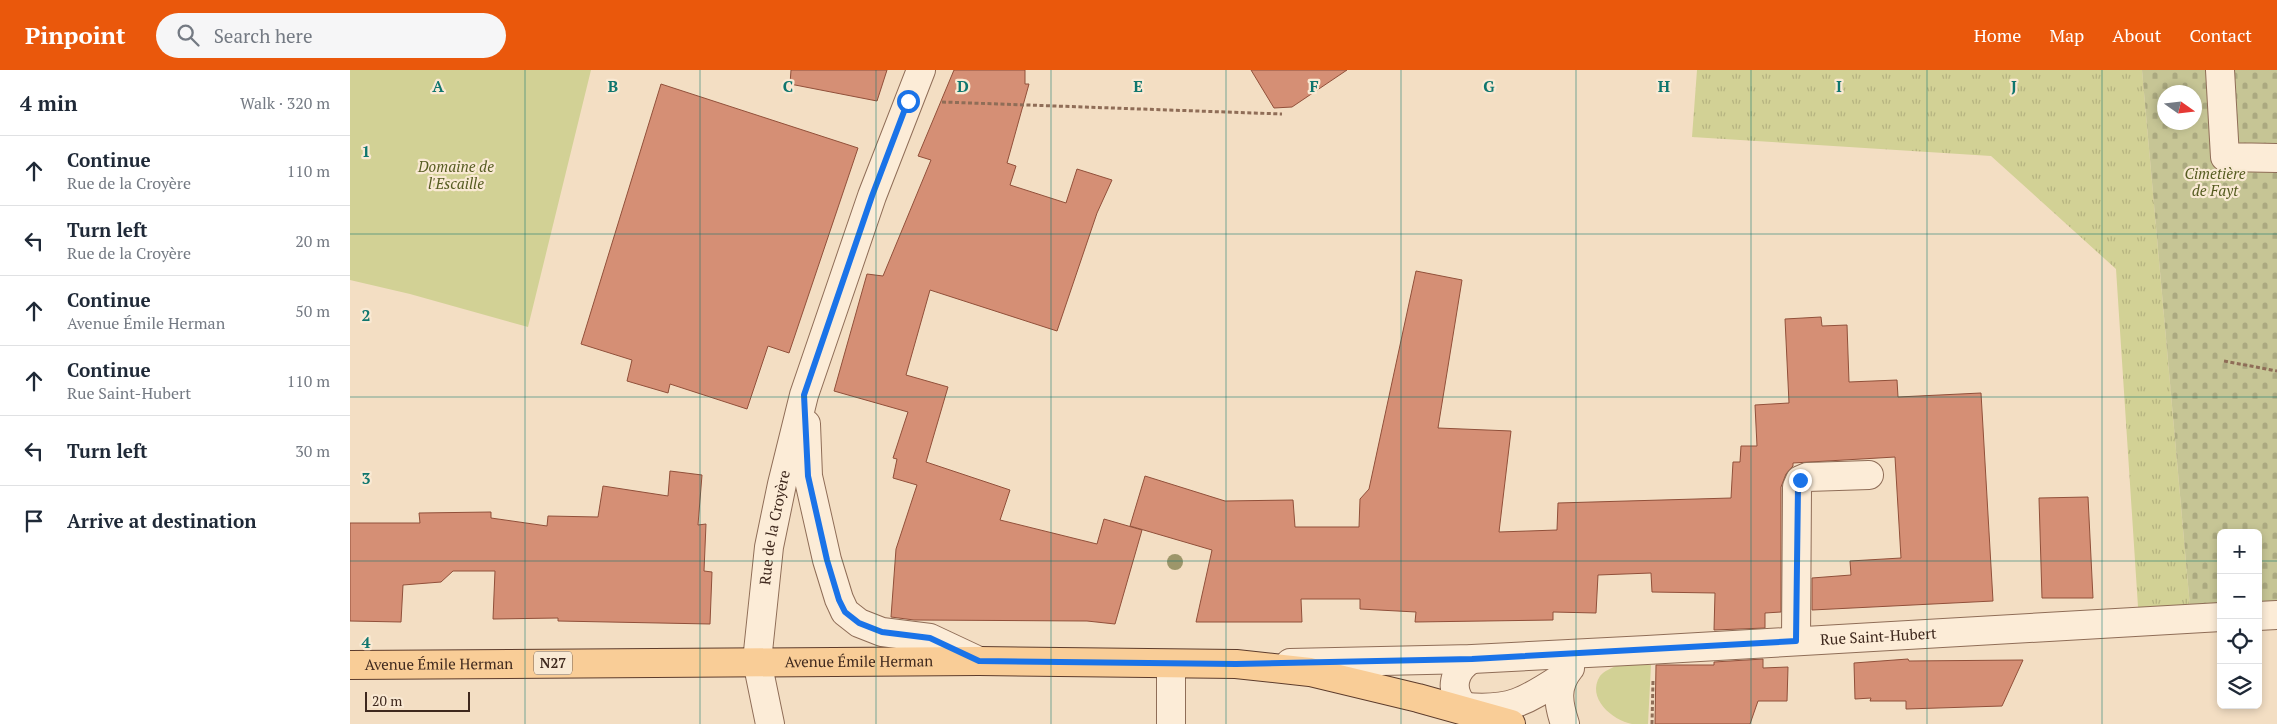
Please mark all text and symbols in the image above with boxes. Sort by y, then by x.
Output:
search box [156,13,506,58]
text: Pinpoint [25,19,126,51]
icon: search [174,21,202,49]
text: Search here [214,23,312,48]
text: Home [1974,23,2021,47]
text: Map [2049,23,2084,47]
text: About [2112,23,2161,47]
text: Contact [2189,23,2252,47]
text: A [432,75,444,97]
text: B [608,75,618,97]
text: C [783,75,793,97]
text: D [957,75,969,97]
text: E [1133,75,1143,97]
text: F [1309,75,1319,97]
text: G [1483,75,1495,97]
text: H [1658,75,1670,97]
text: I [1836,75,1842,97]
text: J [2011,75,2017,97]
north arrow [2157,85,2202,130]
text: 4 min [20,89,77,117]
route start [897,90,920,113]
text: Walk · 320 m [240,92,330,114]
text: 1 [361,140,371,162]
text: Continue [67,147,151,172]
park label: Domaine de l'Escaille [417,156,494,193]
icon: ahead [20,157,48,185]
text: 110 m [287,160,330,182]
park label: Cimetière de Fayt [2184,163,2246,200]
text: Rue de la Croyère [67,172,191,194]
text: Turn left [67,217,148,242]
icon: left [20,227,48,255]
text: 20 m [295,230,330,252]
text: Rue de la Croyère [67,242,191,264]
text: Continue [67,287,151,312]
icon: ahead [20,297,48,325]
text: 50 m [295,300,330,322]
text: 2 [361,304,371,326]
text: Avenue Émile Herman [67,312,225,334]
text: Continue [67,357,151,382]
icon: ahead [20,367,48,395]
text: 110 m [287,370,330,392]
text: Rue Saint-Hubert [67,382,191,404]
icon: left [20,437,48,465]
text: Turn left [67,438,148,463]
text: 30 m [295,440,330,462]
text: 3 [361,467,371,489]
street label: Rue de la Croyère [754,468,794,586]
route end [1789,469,1812,492]
icon: arrive [20,507,48,535]
text: Arrive at destination [67,508,256,533]
map controls [2217,529,2262,709]
button: + [2217,529,2262,574]
button: − [2217,574,2262,619]
button: locate [2217,619,2262,664]
street label: Rue Saint-Hubert [1820,622,1937,649]
text: 4 [361,631,371,653]
street label: Avenue Émile Herman [785,650,933,671]
road number: N27 [534,652,572,674]
street label: Avenue Émile Herman [365,653,513,674]
button: layers [2217,664,2262,709]
scale bar [365,689,470,712]
text: 20 m [372,691,402,710]

